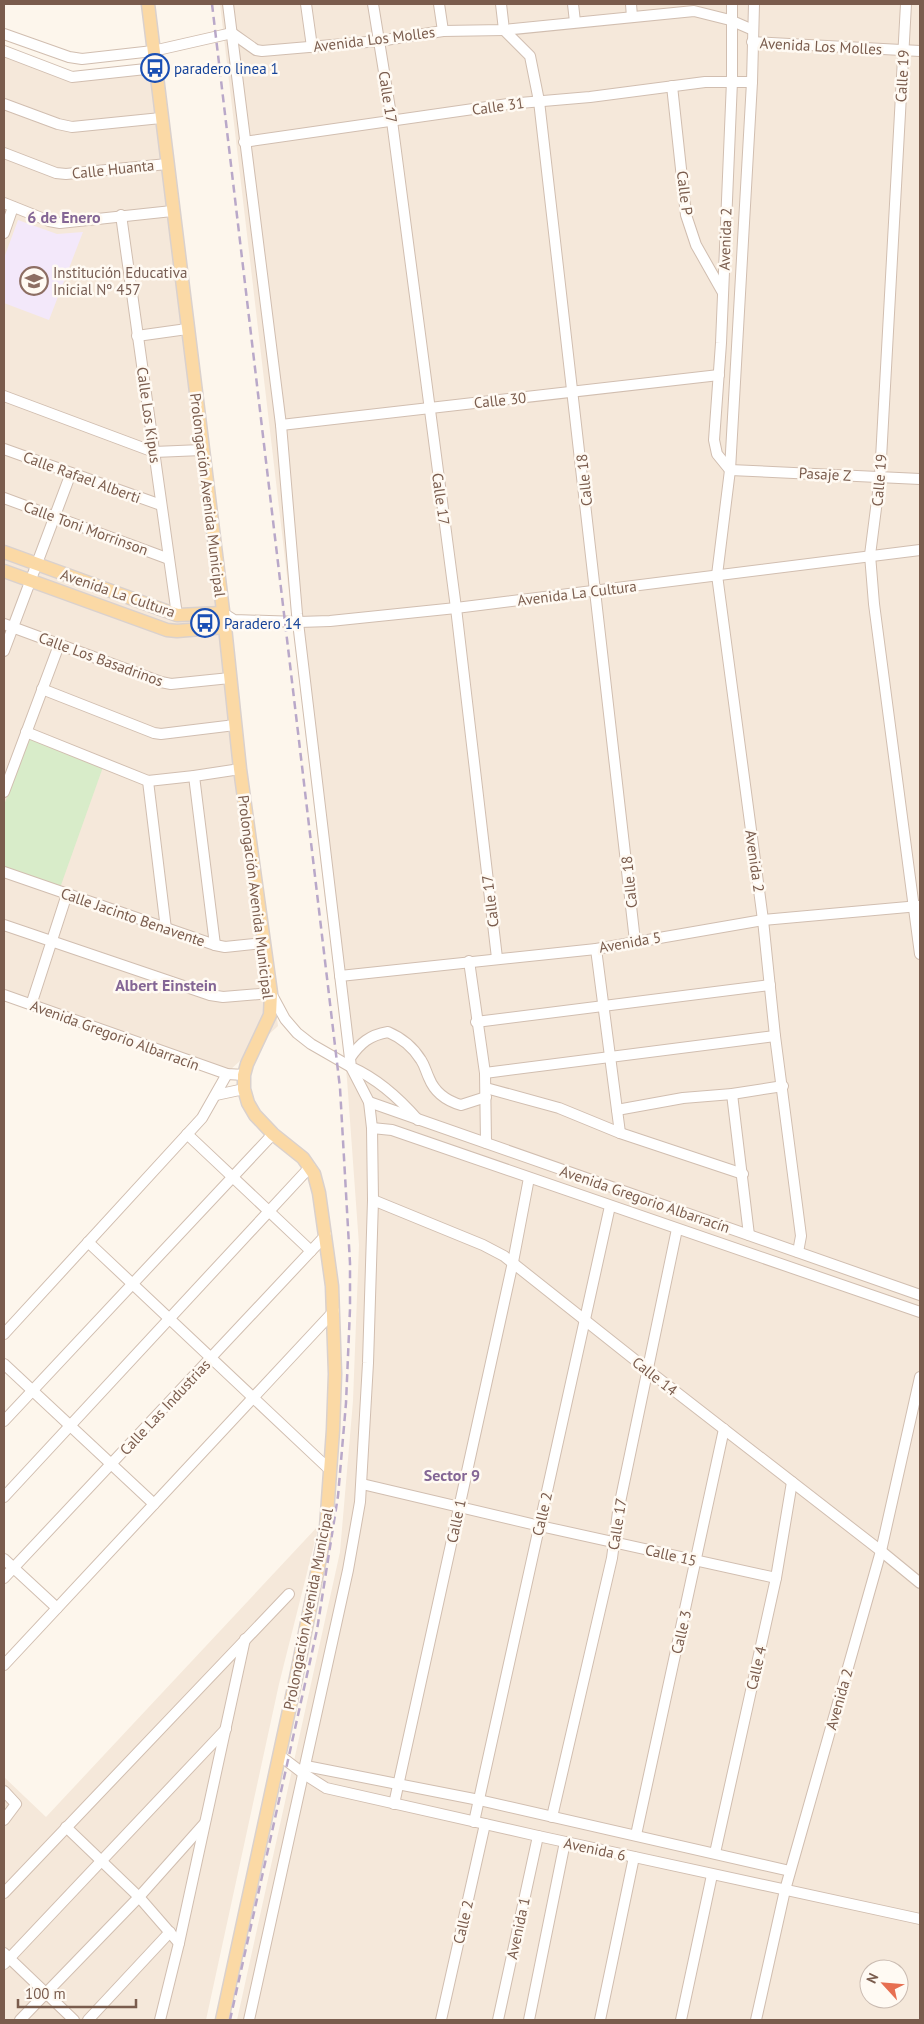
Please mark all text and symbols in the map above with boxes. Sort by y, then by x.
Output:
street label: Avenida Los Molles [312,22,436,56]
street label: Avenida Los Molles [759,33,883,59]
street label: Calle 19 [891,49,913,103]
bus stop icon: paradero linea 1 [140,53,170,83]
place label: paradero linea 1 [174,59,279,78]
street label: Calle 17 [375,70,401,124]
street label: Calle 31 [471,93,525,119]
street label: Calle Huanta [71,155,155,183]
street label: Calle P [673,170,697,216]
district label: 6 de Enero [27,207,101,227]
street label: Avenida 2 [714,207,736,271]
place label: Institución Educativa Inicial Nº 457 [53,263,187,299]
school or university icon: Institución Educativa Inicial Nº 457 [19,266,49,296]
street label: Calle Los Kipus [133,366,165,464]
street label: Calle 30 [473,388,527,412]
street label: Prolongación Avenida Municipal [186,392,230,599]
street label: Calle Rafael Alberti [21,447,143,507]
street label: Calle 18 [572,453,596,507]
street label: Calle 19 [867,453,891,507]
street label: Pasaje Z [798,463,852,485]
street label: Calle 17 [428,472,454,526]
street label: Calle Toni Morrinson [21,497,151,559]
street label: Avenida La Cultura [58,564,178,622]
street label: Avenida La Cultura [516,576,638,610]
bus stop icon: Paradero 14 [190,608,220,638]
place label: Paradero 14 [224,614,301,633]
street label: Calle Los Basadrinos [36,628,166,690]
street label: Prolongación Avenida Municipal [234,794,278,1001]
street label: Avenida 2 [741,829,769,893]
street label: Calle 18 [617,855,641,909]
street label: Calle 17 [477,874,503,928]
street label: Calle Jacinto Benavente [58,883,208,951]
street label: Avenida 5 [597,927,663,957]
district label: Albert Einstein [115,975,217,995]
street label: Avenida Gregorio Albarracín [28,996,202,1074]
street label: Avenida Gregorio Albarracín [558,1161,732,1237]
street label: Calle 14 [628,1352,682,1400]
street label: Calle Las Industrias [116,1355,214,1459]
district label: Sector 9 [424,1465,480,1485]
street label: Calle 2 [528,1490,556,1538]
street label: Calle 1 [442,1497,470,1545]
street label: Calle 17 [604,1497,630,1551]
street label: Prolongación Avenida Municipal [279,1506,337,1712]
street label: Calle 15 [643,1540,699,1570]
street label: Calle 3 [667,1608,695,1656]
street label: Calle 4 [742,1644,770,1692]
street label: Avenida 2 [821,1666,857,1732]
street label: Avenida 6 [562,1833,628,1865]
street label: Avenida 1 [502,1895,534,1961]
street label: Calle 2 [449,1898,477,1946]
north arrow [859,1959,909,2009]
text: N [862,1970,882,1986]
scale bar [18,1976,135,2008]
text: 100 m [25,1984,66,2003]

